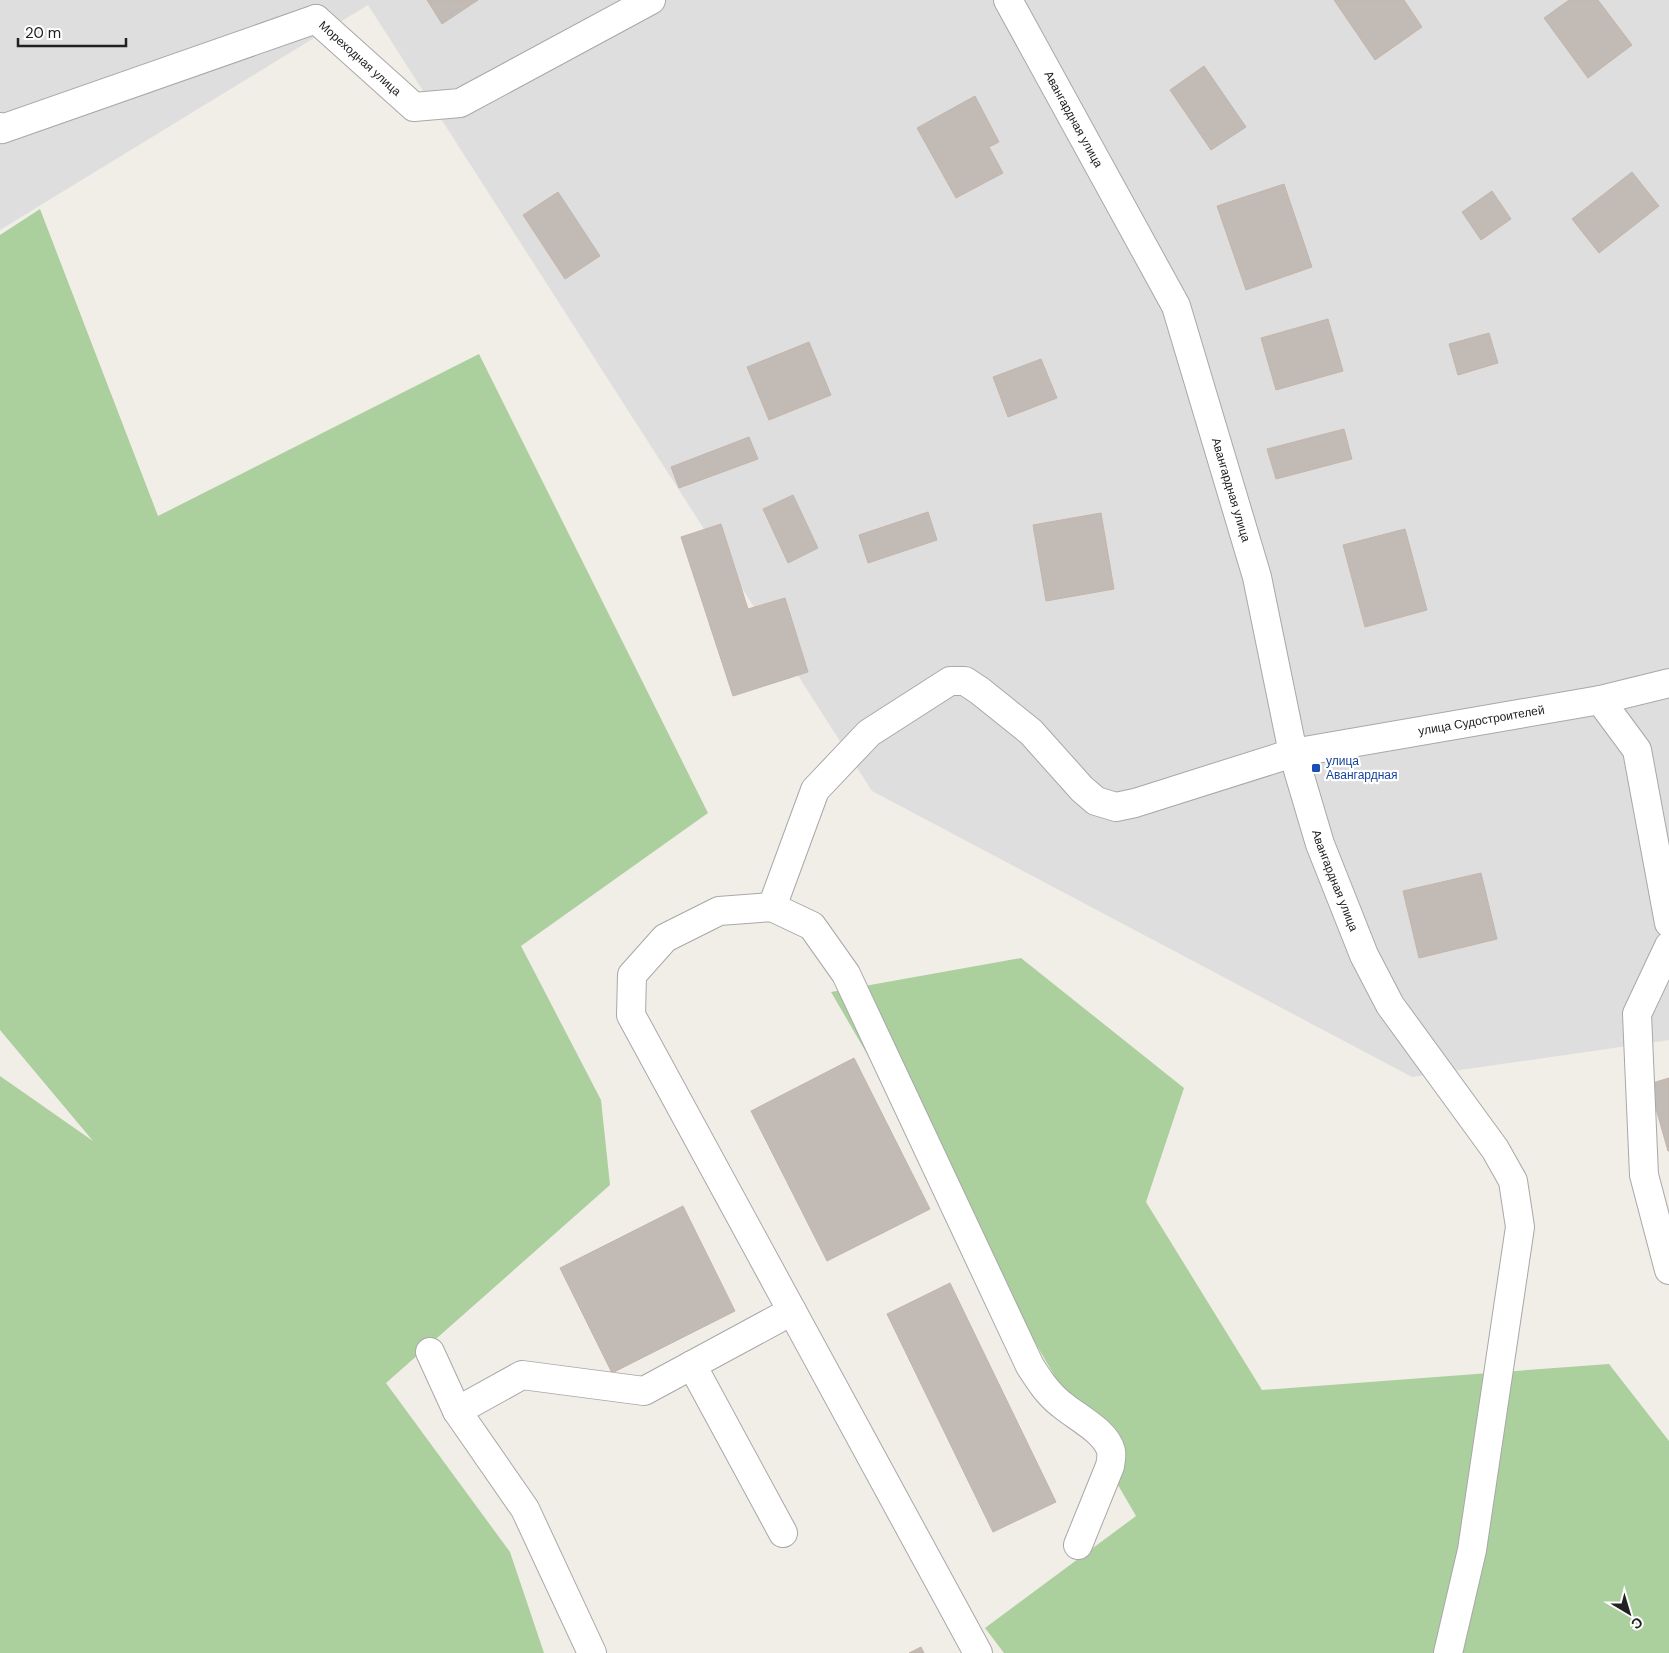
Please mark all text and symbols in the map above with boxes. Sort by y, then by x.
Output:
scale bar [18,15,125,47]
street label: Мореходная улица [315,17,405,100]
text: 20 m [25,23,61,43]
street label: Авангардная улица [1040,68,1107,171]
street label: Авангардная улица [1208,436,1254,544]
street label: улица Судостроителей [1417,702,1546,739]
place label: улица Авангардная [1326,753,1398,783]
marker: улица Авангардная [1310,762,1322,774]
street label: Авангардная улица [1308,828,1362,934]
north arrow [1604,1588,1654,1638]
text: С [1627,1613,1647,1633]

